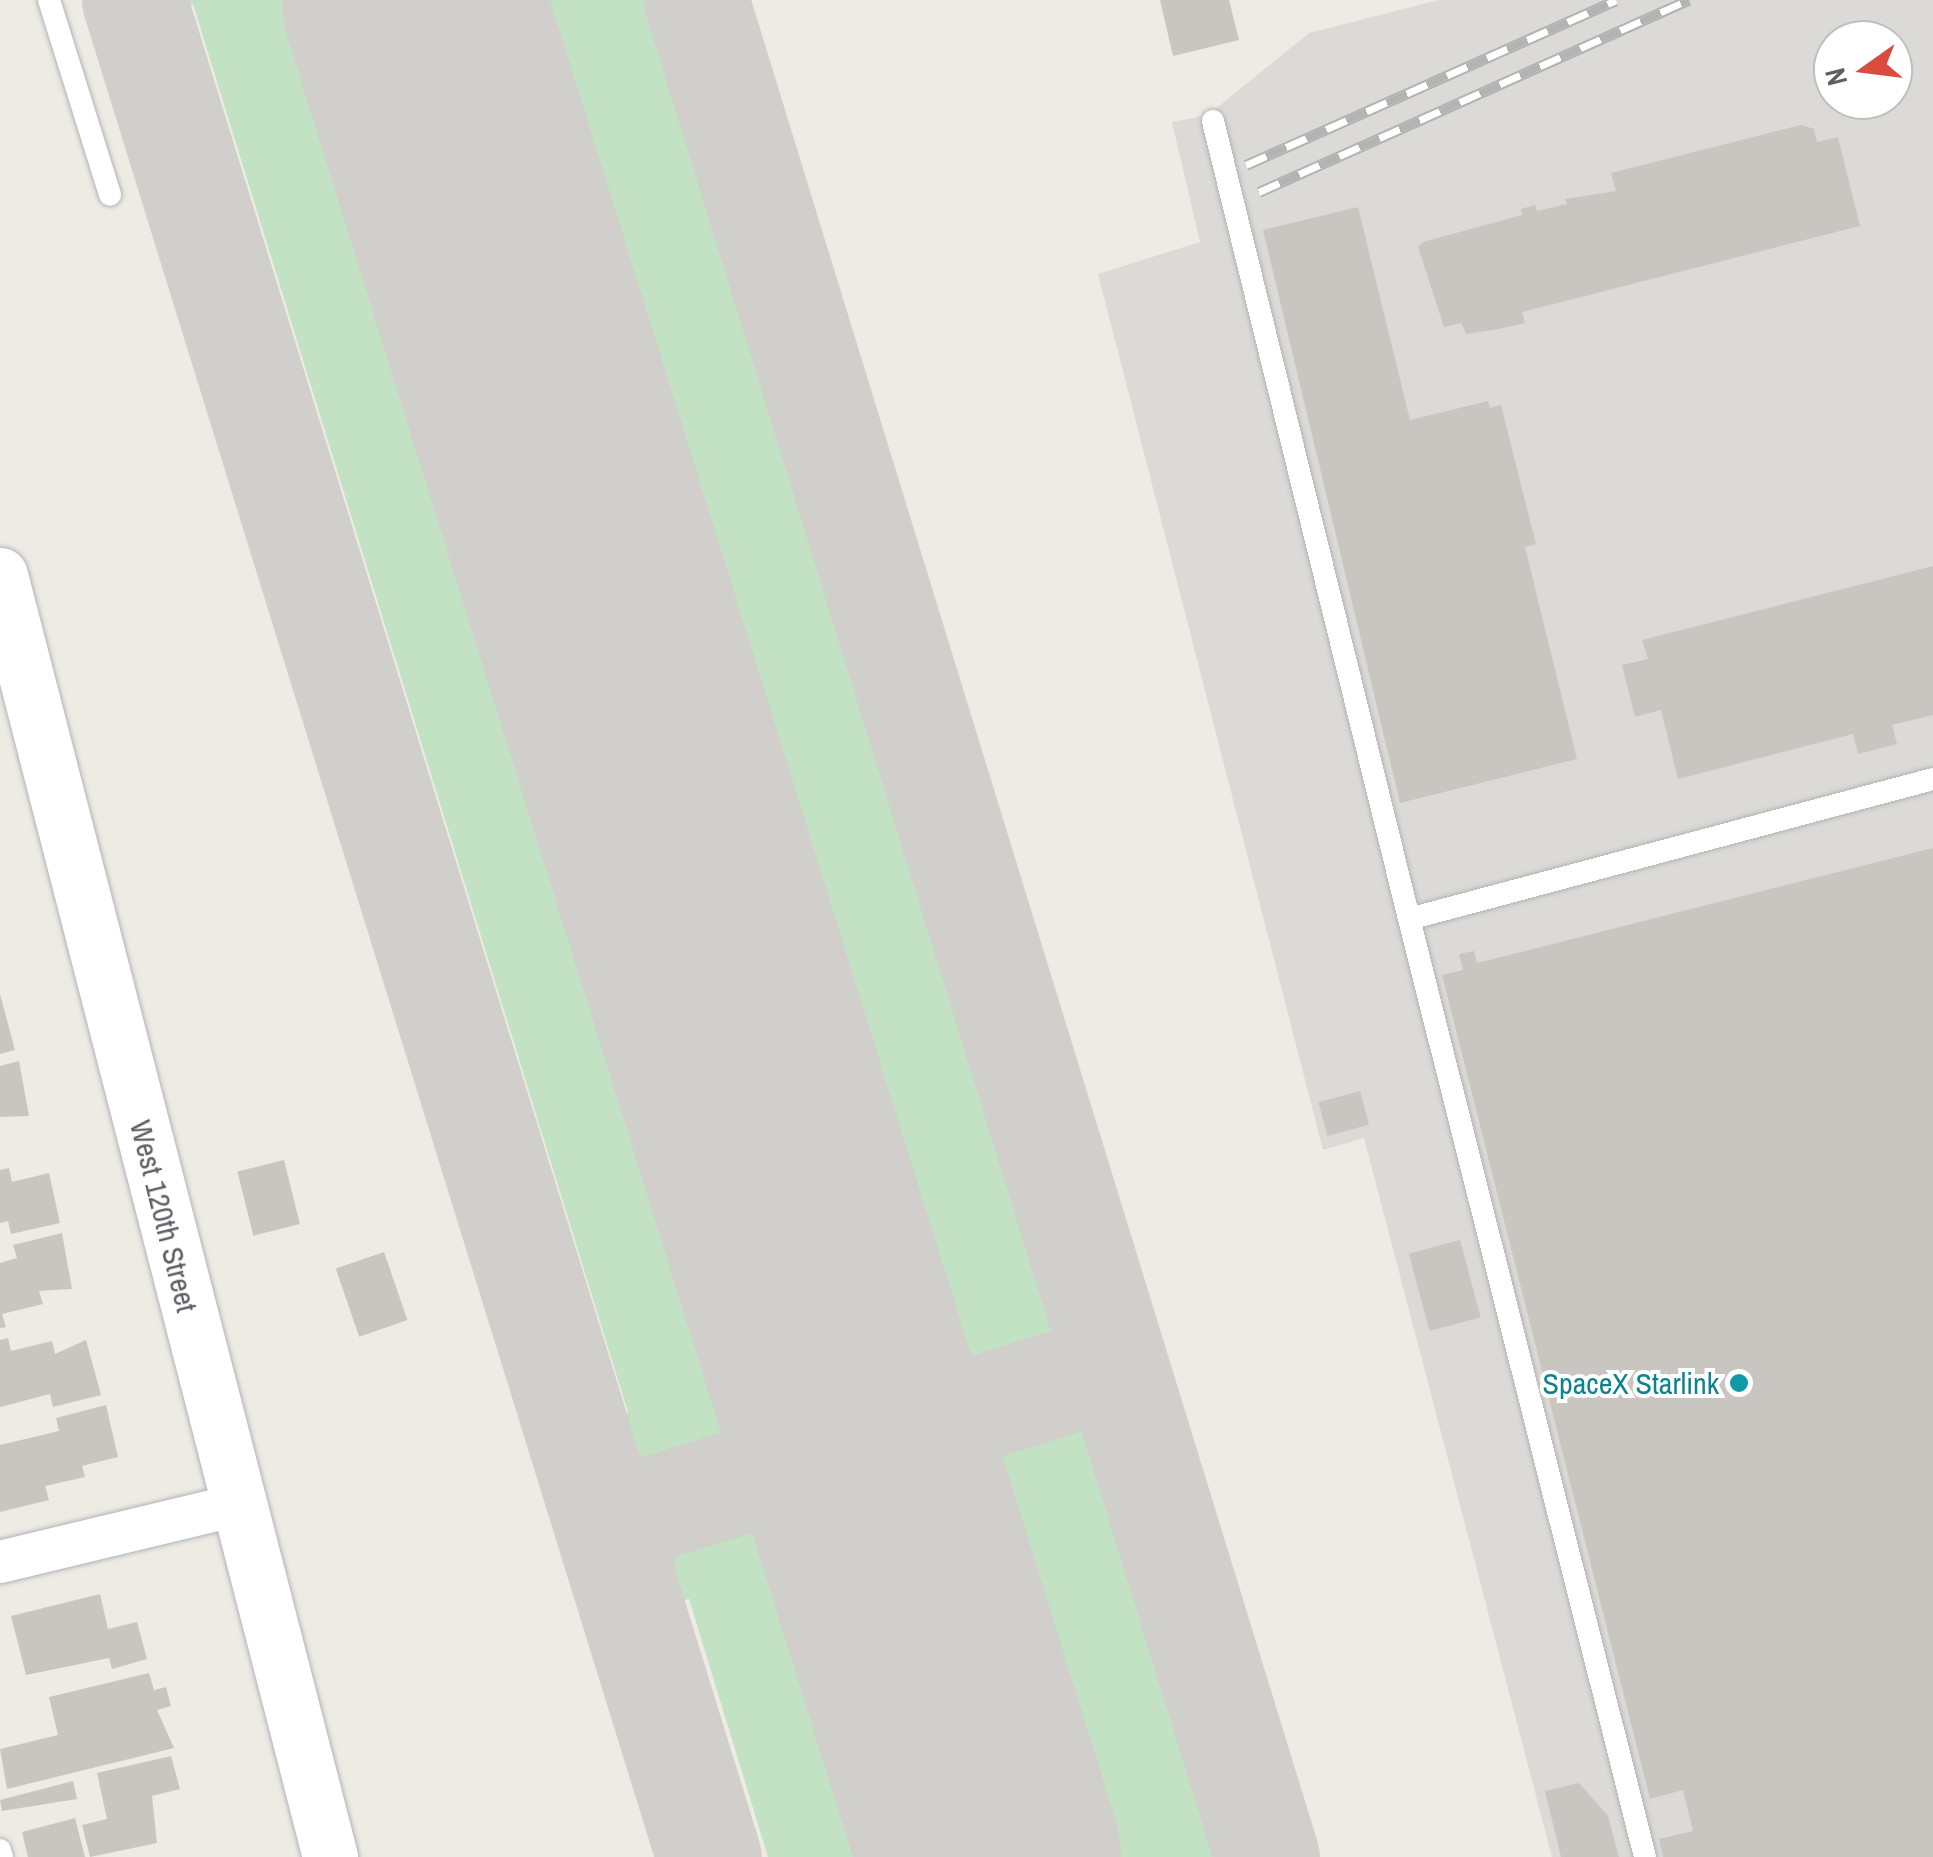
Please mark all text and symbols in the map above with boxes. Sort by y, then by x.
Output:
north arrow [1813,20,1913,120]
text: N [1815,64,1856,89]
street label: West 120th Street [123,1116,205,1316]
place label: SpaceX Starlink [1543,1365,1719,1401]
marker: SpaceX Starlink [1728,1372,1750,1394]

